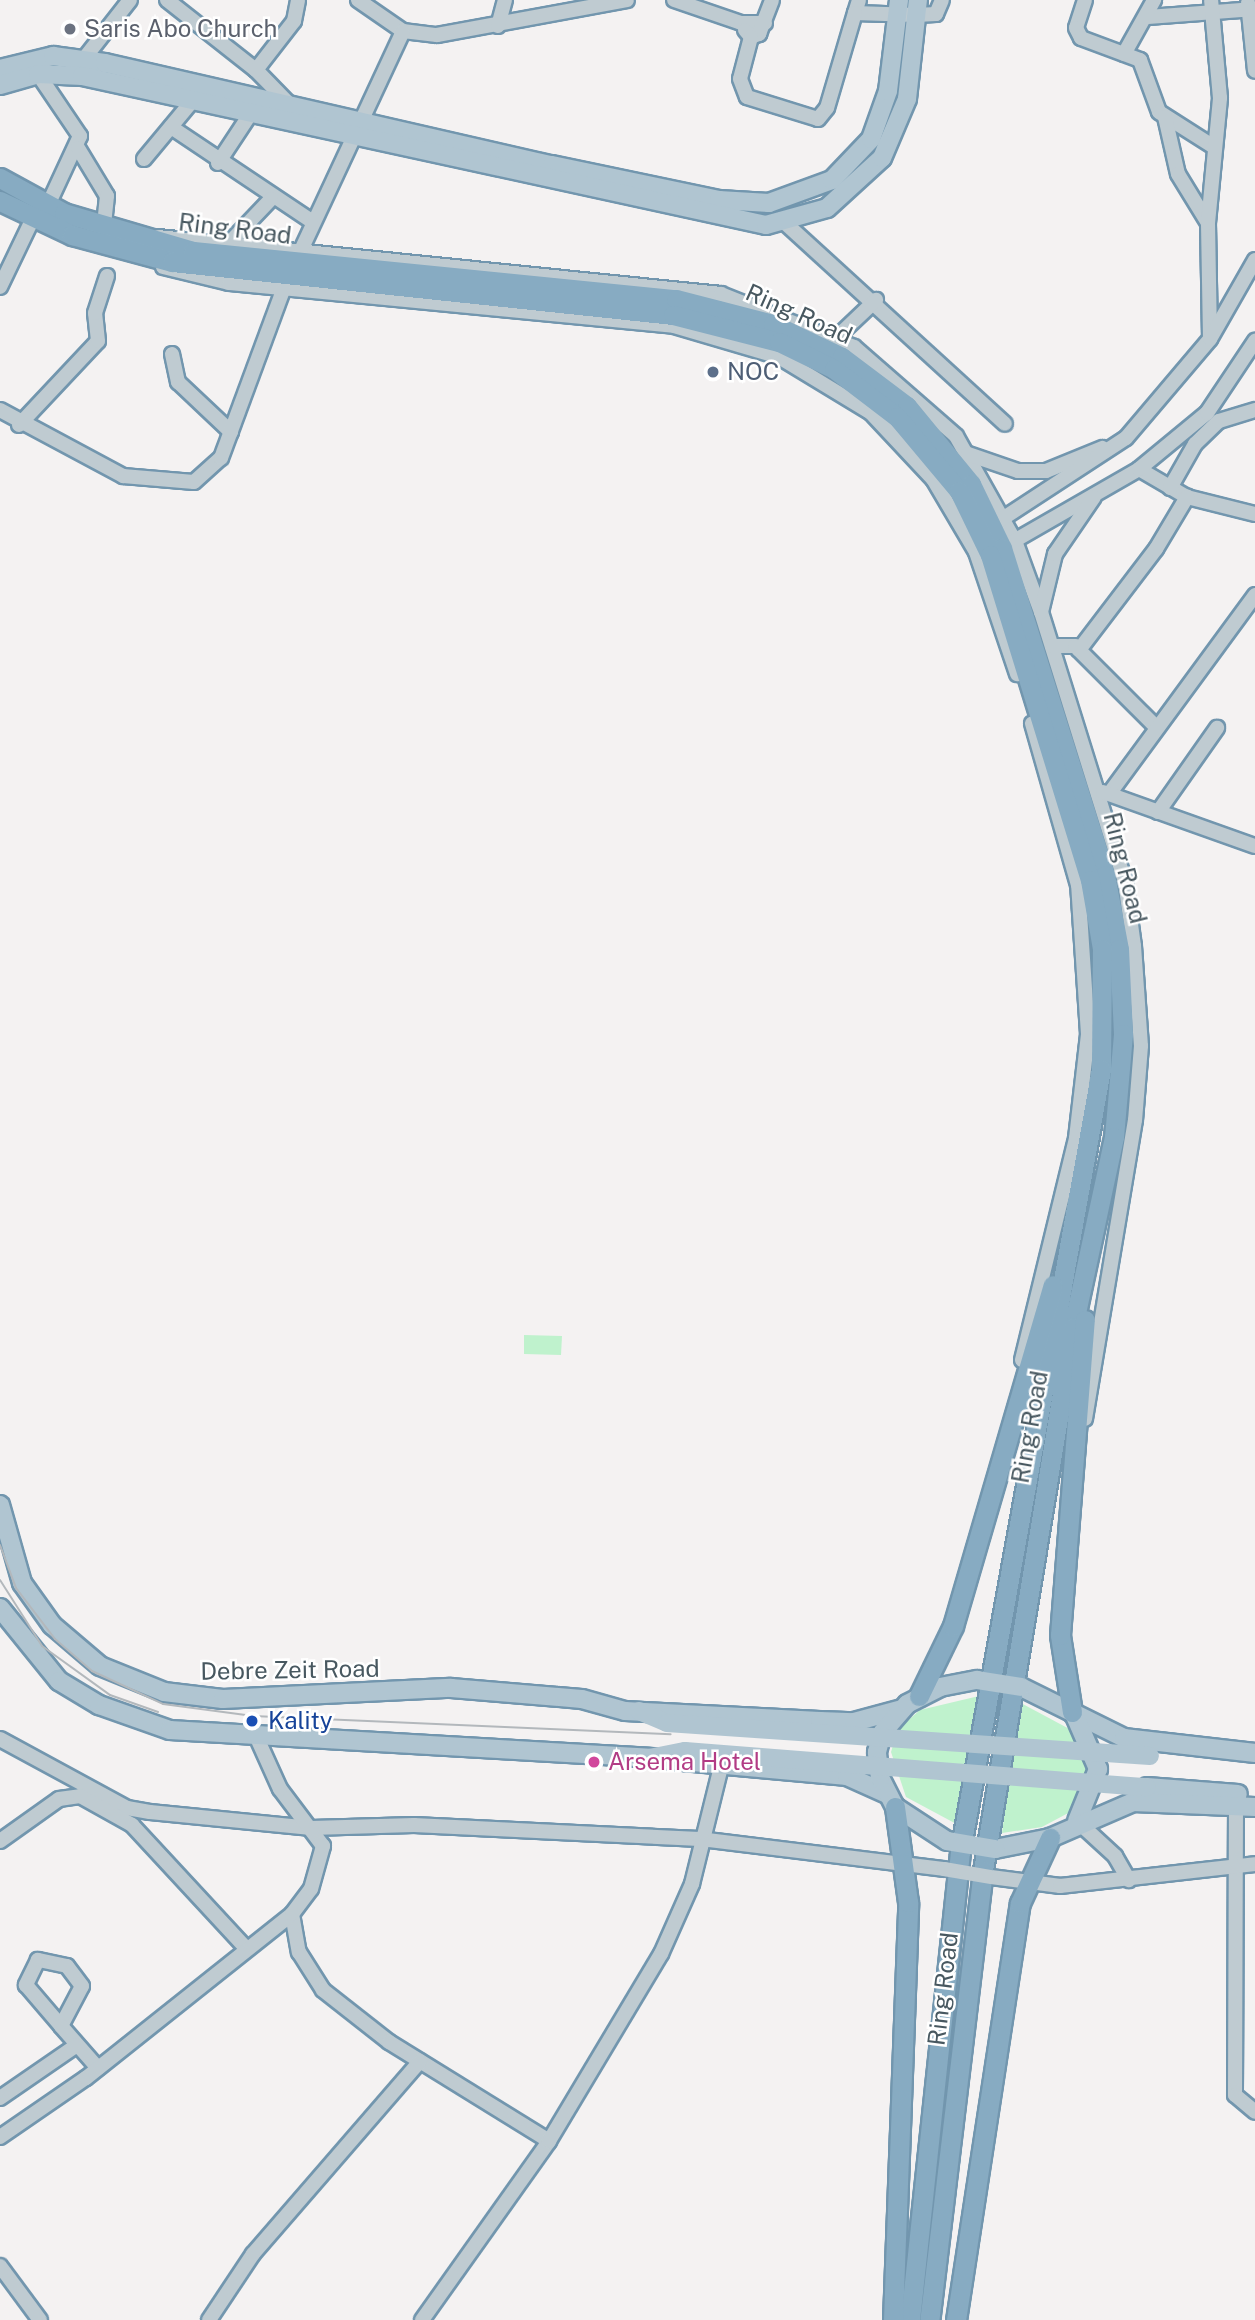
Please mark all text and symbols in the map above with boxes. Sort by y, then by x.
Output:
place label: Saris Abo Church [84,15,278,43]
marker: Saris Abo Church [62,21,78,37]
street label: Ring Road [177,208,293,250]
street label: Ring Road [741,278,857,350]
place label: NOC [727,358,779,386]
marker: NOC [705,364,721,380]
street label: Ring Road [1097,809,1153,927]
street label: Ring Road [1006,1369,1054,1485]
street label: Debre Zeit Road [200,1654,380,1686]
place label: Kality [268,1707,333,1735]
marker: Kality [242,1711,262,1731]
place label: Arsema Hotel [608,1748,761,1776]
marker: Arsema Hotel [586,1754,602,1770]
street label: Ring Road [922,1931,964,2047]

